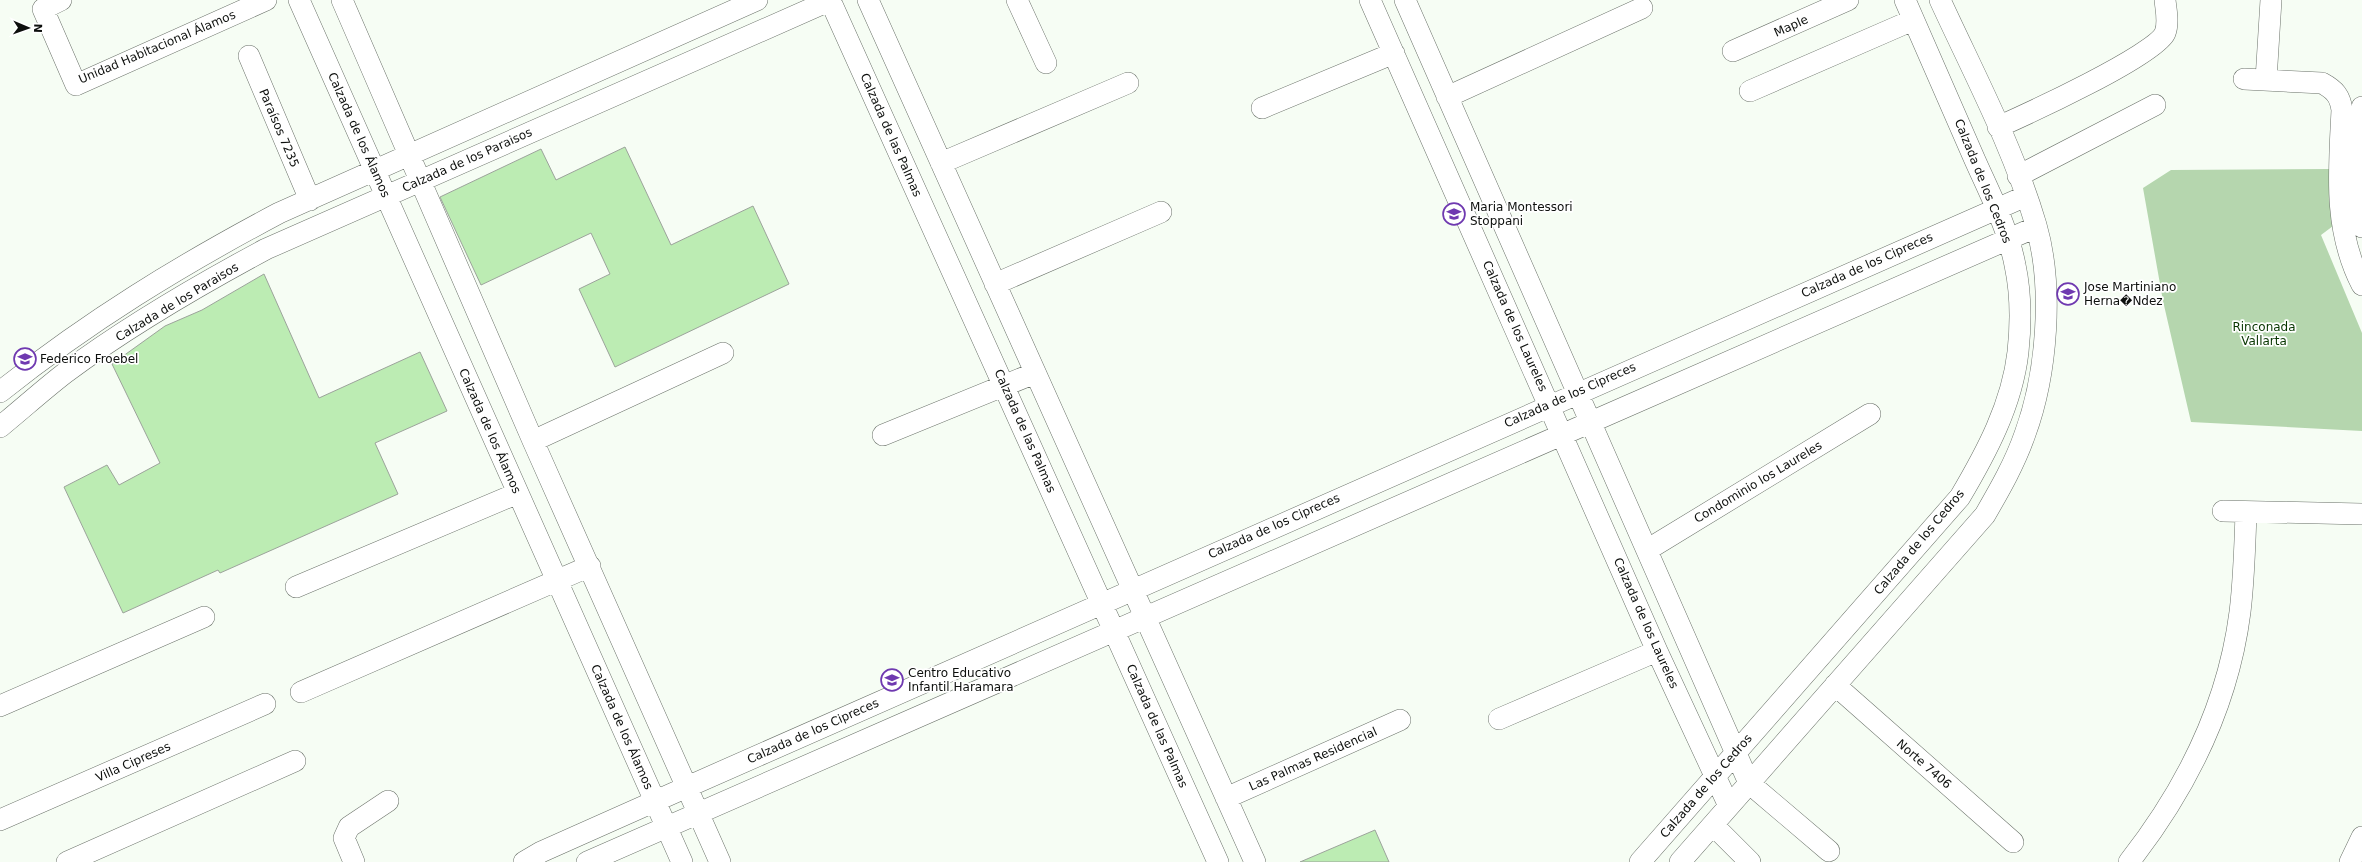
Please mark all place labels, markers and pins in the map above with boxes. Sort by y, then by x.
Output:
place label: Maria Montessori Stoppani [1470,200,1573,228]
school or university icon: Maria Montessori Stoppani [1441,201,1467,227]
place label: Jose Martiniano Herna�Ndez [2083,280,2176,308]
school or university icon: Jose Martiniano Herna�Ndez [2055,281,2081,307]
school or university icon: Federico Froebel [12,346,38,372]
place label: Federico Froebel [40,352,138,366]
place label: Centro Educativo Infantil Haramara [908,666,1014,694]
school or university icon: Centro Educativo Infantil Haramara [879,667,905,693]

